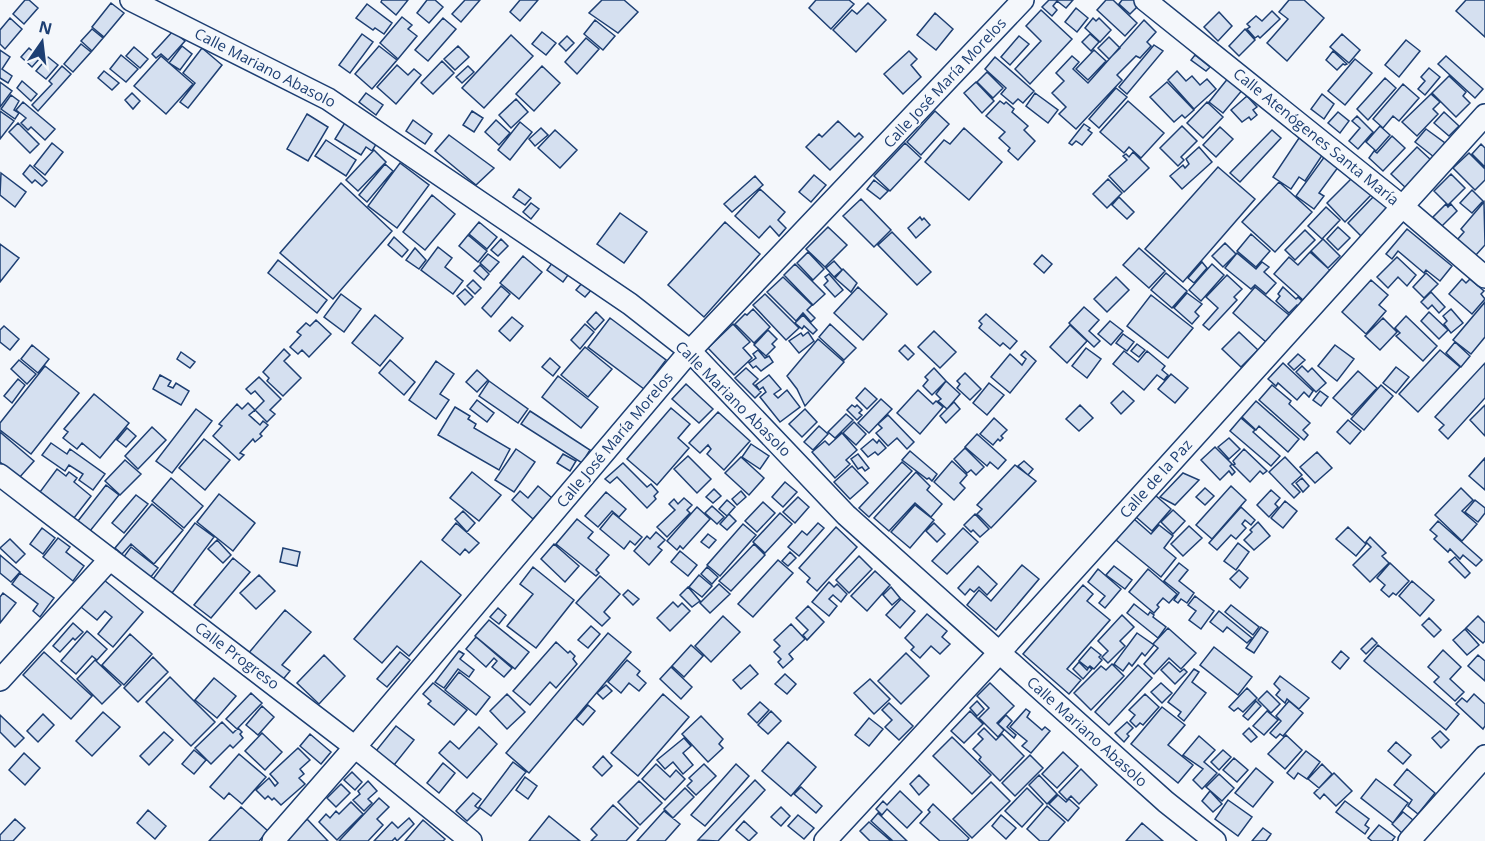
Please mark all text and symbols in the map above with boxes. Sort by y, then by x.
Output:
north arrow [12,12,72,72]
street label: Calle José María Morelos [879,13,1010,152]
text: N [37,15,55,40]
street label: Calle Mariano Abasolo [191,23,339,111]
street label: Calle Atenógenes Santa María [1230,63,1404,209]
street label: Calle Mariano Abasolo [672,336,796,460]
street label: Calle José María Morelos [552,367,677,511]
street label: Calle de la Paz [1115,435,1196,522]
street label: Calle Progreso [191,617,284,693]
street label: Calle Mariano Abasolo [1023,672,1152,791]

